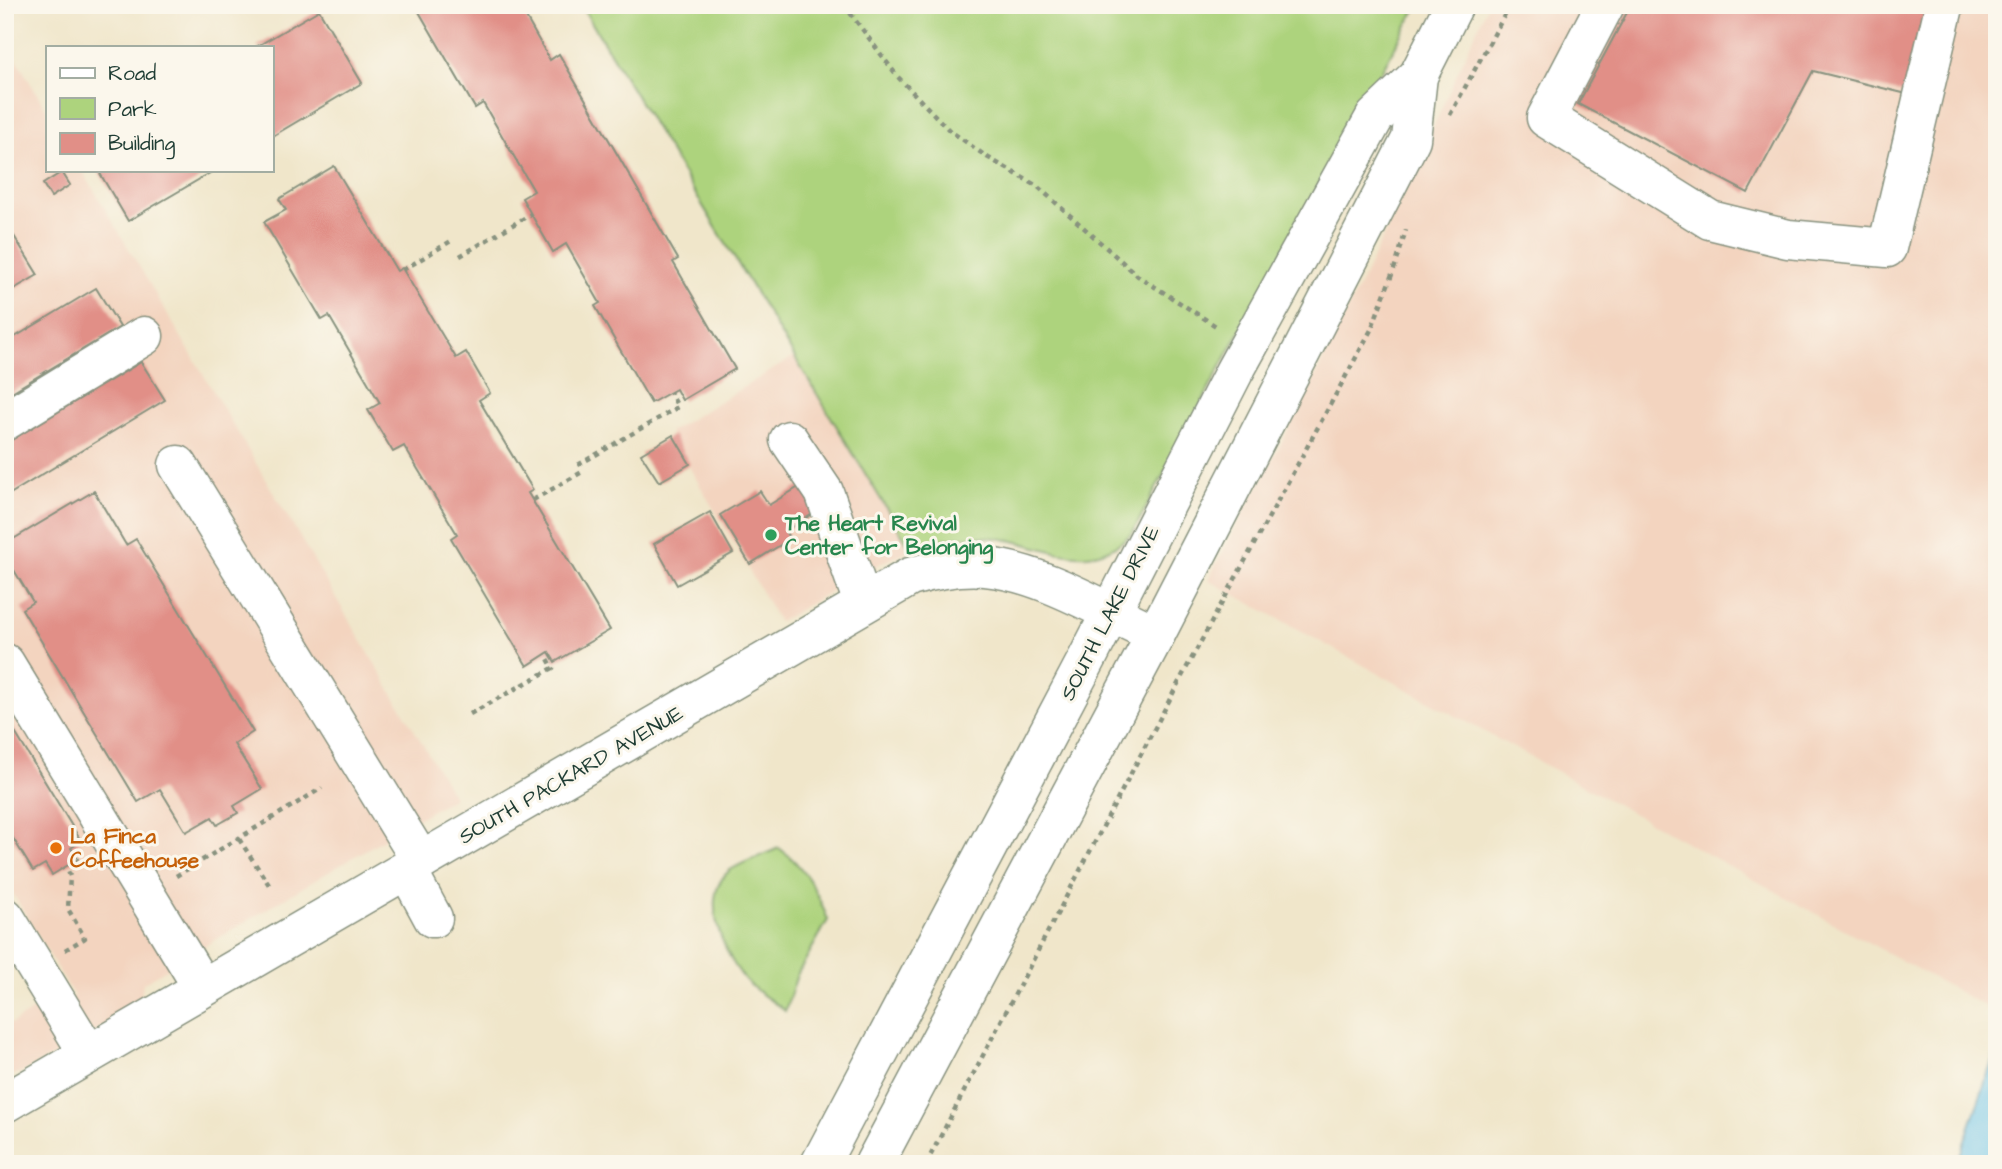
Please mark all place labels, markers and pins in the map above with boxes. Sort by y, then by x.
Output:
place label: The Heart Revival Center for Belonging [784,509,993,564]
marker: The Heart Revival Center for Belonging [763,527,779,543]
place label: La Finca Coffeehouse [70,822,200,875]
marker: La Finca Coffeehouse [48,840,64,856]

